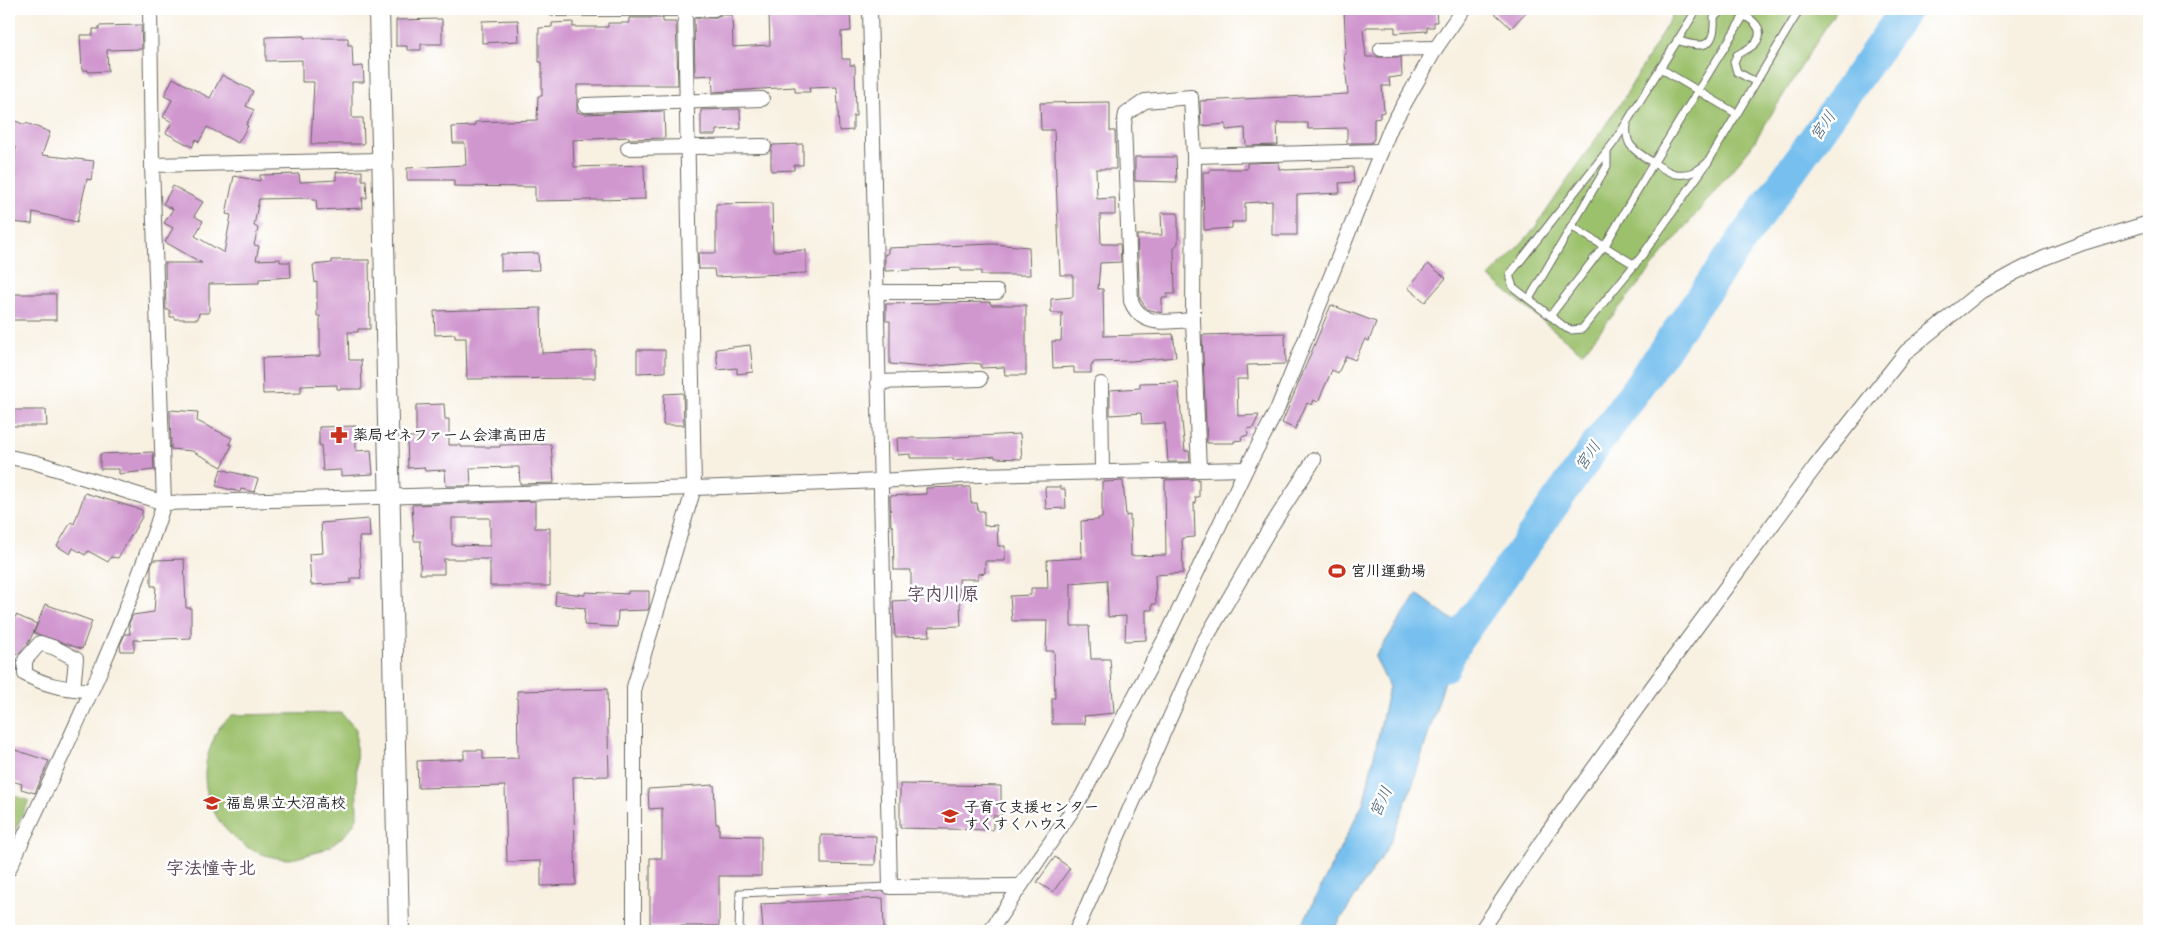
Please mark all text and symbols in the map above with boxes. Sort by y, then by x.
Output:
water label: 宮川 [1806,107,1840,145]
pharmacy icon: 薬局ゼネファーム会津高田店 [329,425,349,445]
place label: 薬局ゼネファーム会津高田店 [353,426,547,445]
water label: 宮川 [1571,437,1605,475]
sports icon: 宮川運動場 [1327,561,1347,581]
place label: 宮川運動場 [1351,562,1426,581]
district label: 字内川原 [907,583,979,606]
water label: 宮川 [1365,783,1397,821]
school or university icon: 福島県立大沼高校 [202,793,222,813]
place label: 福島県立大沼高校 [226,794,346,813]
place label: 子育て支援センター すくすくハウス [964,798,1099,834]
school or university icon: 子育て支援センター すくすくハウス [940,806,960,826]
district label: 字法憧寺北 [166,857,256,880]

